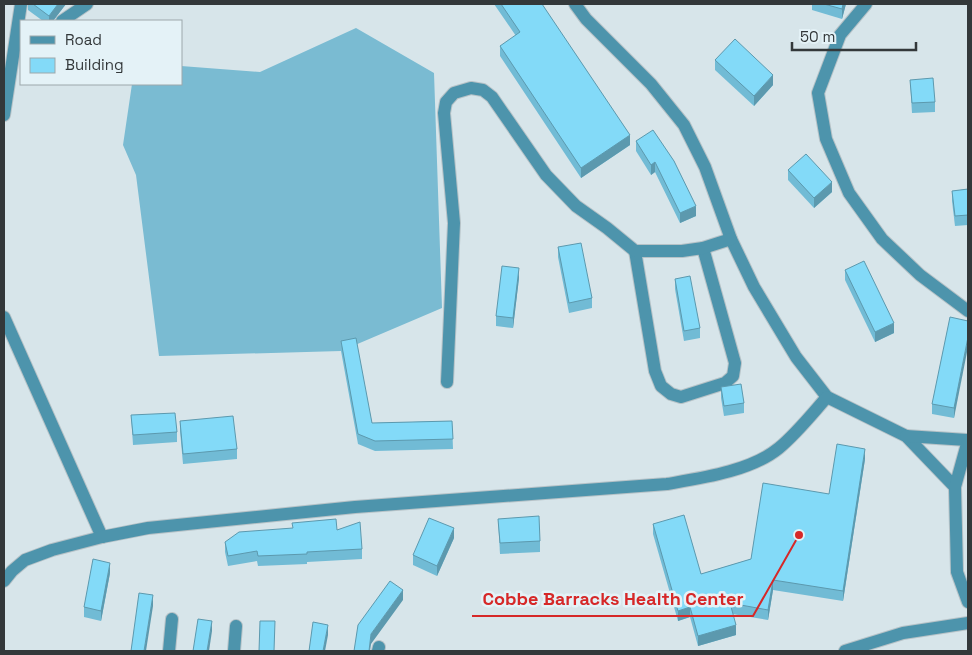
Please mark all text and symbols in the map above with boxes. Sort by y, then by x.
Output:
legend [20,20,182,85]
scale bar [792,20,916,52]
text: 50 m [800,27,835,46]
text: Road [65,30,102,49]
text: Building [65,55,124,74]
callout: Cobbe Barracks Health Center [472,583,753,616]
text: Cobbe Barracks Health Center [482,587,744,610]

